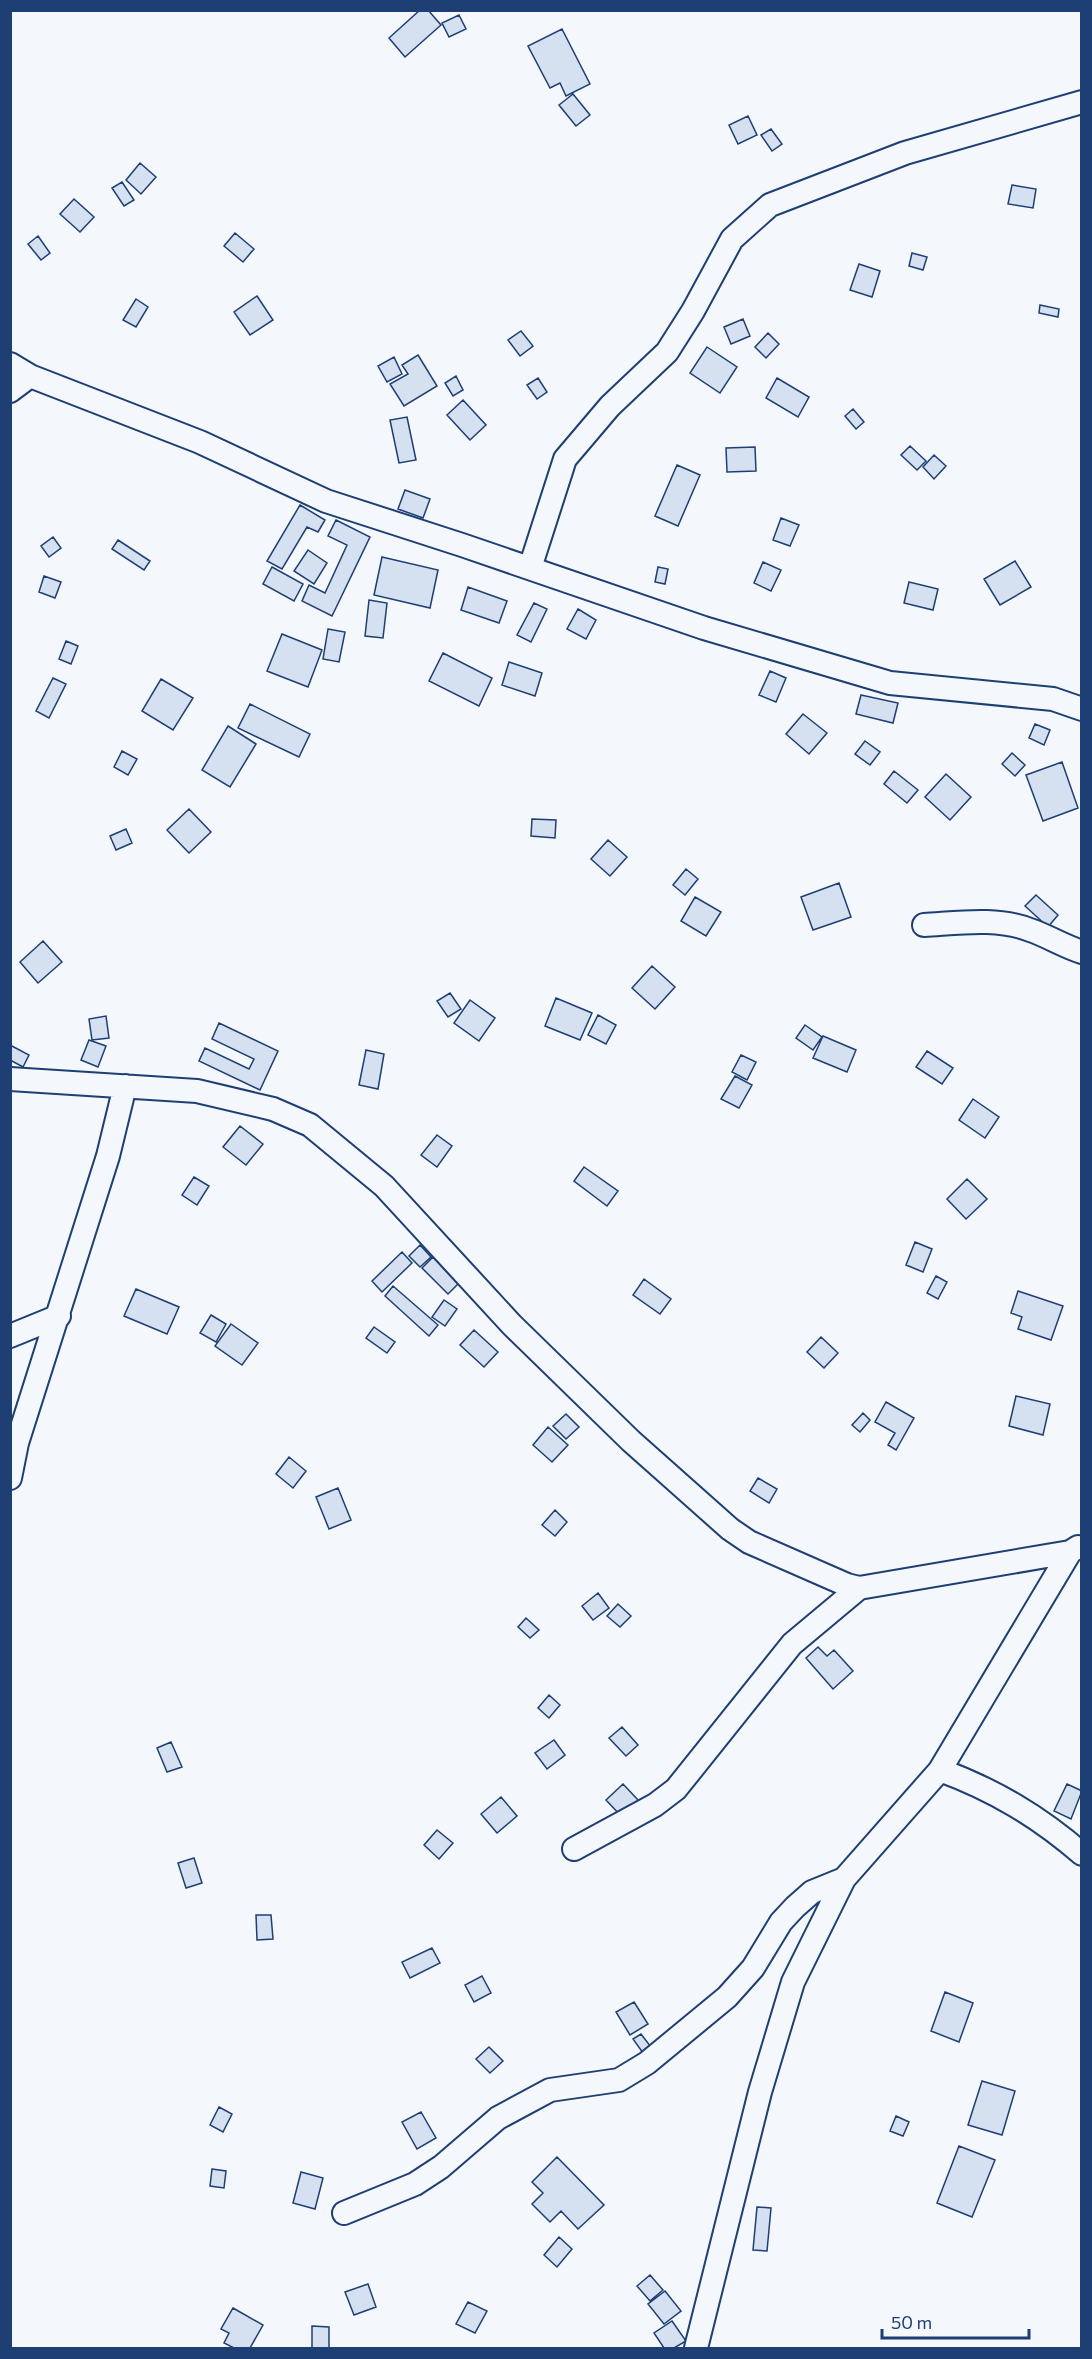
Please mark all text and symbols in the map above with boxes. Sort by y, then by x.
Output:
scale bar [882,2302,1029,2340]
text: 50 m [891,2311,932,2333]

